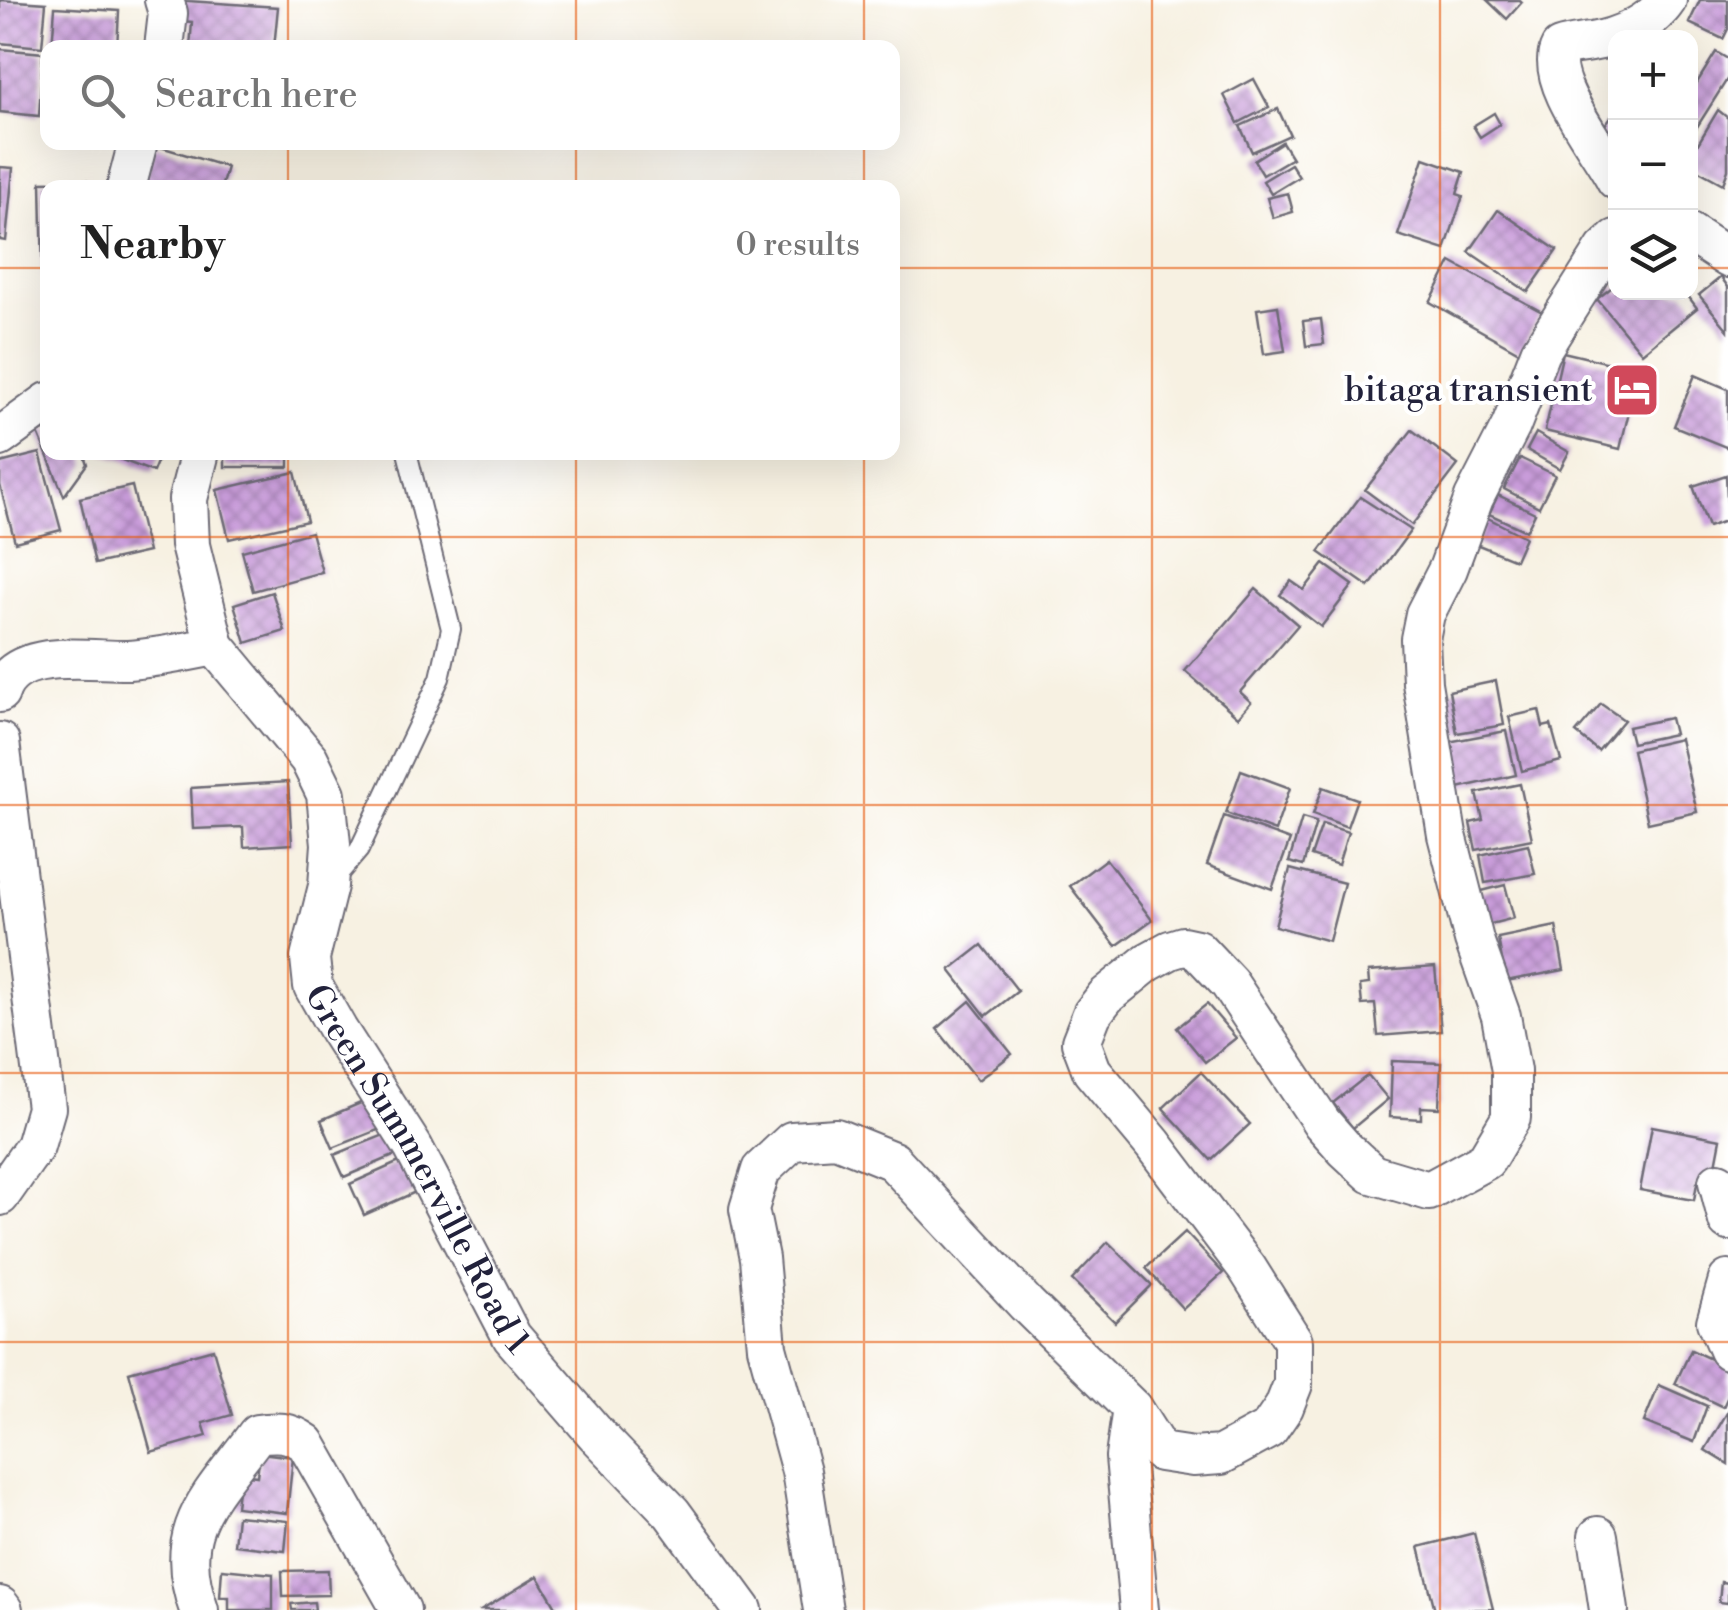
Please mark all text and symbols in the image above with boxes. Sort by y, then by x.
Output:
map controls [1608,30,1698,300]
button: + [1608,30,1698,120]
search box [40,40,900,150]
icon: search [75,68,130,123]
text: Search here [155,72,358,119]
button: − [1608,120,1698,210]
button: layers [1608,210,1698,300]
text: Nearby [80,219,225,272]
text: 0 results [735,225,860,265]
hotel icon: bitaga transient [1602,360,1662,420]
place label: bitaga transient [1344,369,1593,412]
street label: Green Summerville Road 1 [295,977,539,1363]

